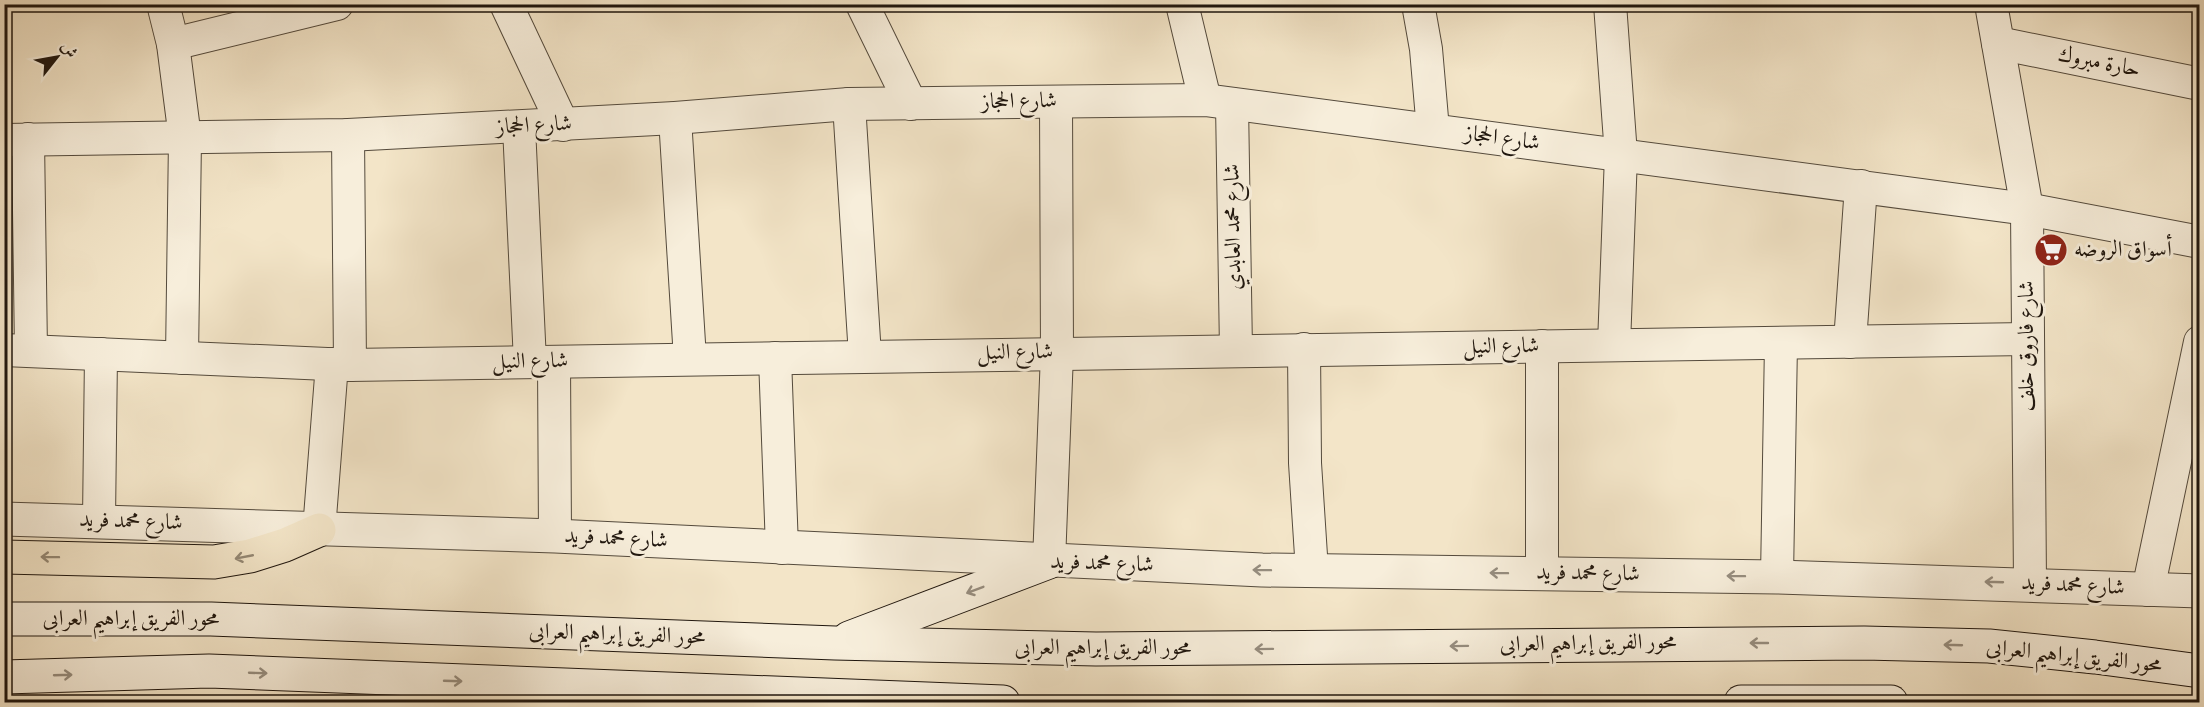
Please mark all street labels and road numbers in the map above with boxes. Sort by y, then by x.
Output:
street label: حارة مبروك [2055,40,2143,86]
street label: شارع الحجاز [979,86,1057,119]
street label: شارع الحجاز [493,109,573,145]
street label: شارع الحجاز [1460,118,1542,161]
street label: شارع محمد العابدي [1217,164,1252,290]
street label: شارع فاروق خلف [2012,281,2044,412]
street label: شارع النيل [1463,331,1539,364]
street label: شارع النيل [977,337,1053,370]
street label: شارع النيل [492,346,568,379]
street label: شارع محمد فريد [79,505,183,540]
street label: شارع محمد فريد [563,521,669,558]
street label: شارع محمد فريد [1050,547,1154,582]
street label: شارع محمد فريد [1536,558,1640,591]
street label: شارع محمد فريد [2020,568,2126,605]
street label: محور الفريق إبراهيم العرابى [43,604,220,639]
street label: محور الفريق إبراهيم العرابى [528,616,707,658]
street label: محور الفريق إبراهيم العرابى [1499,627,1677,665]
street label: محور الفريق إبراهيم العرابى [1984,632,2164,686]
street label: محور الفريق إبراهيم العرابى [1015,633,1192,668]

